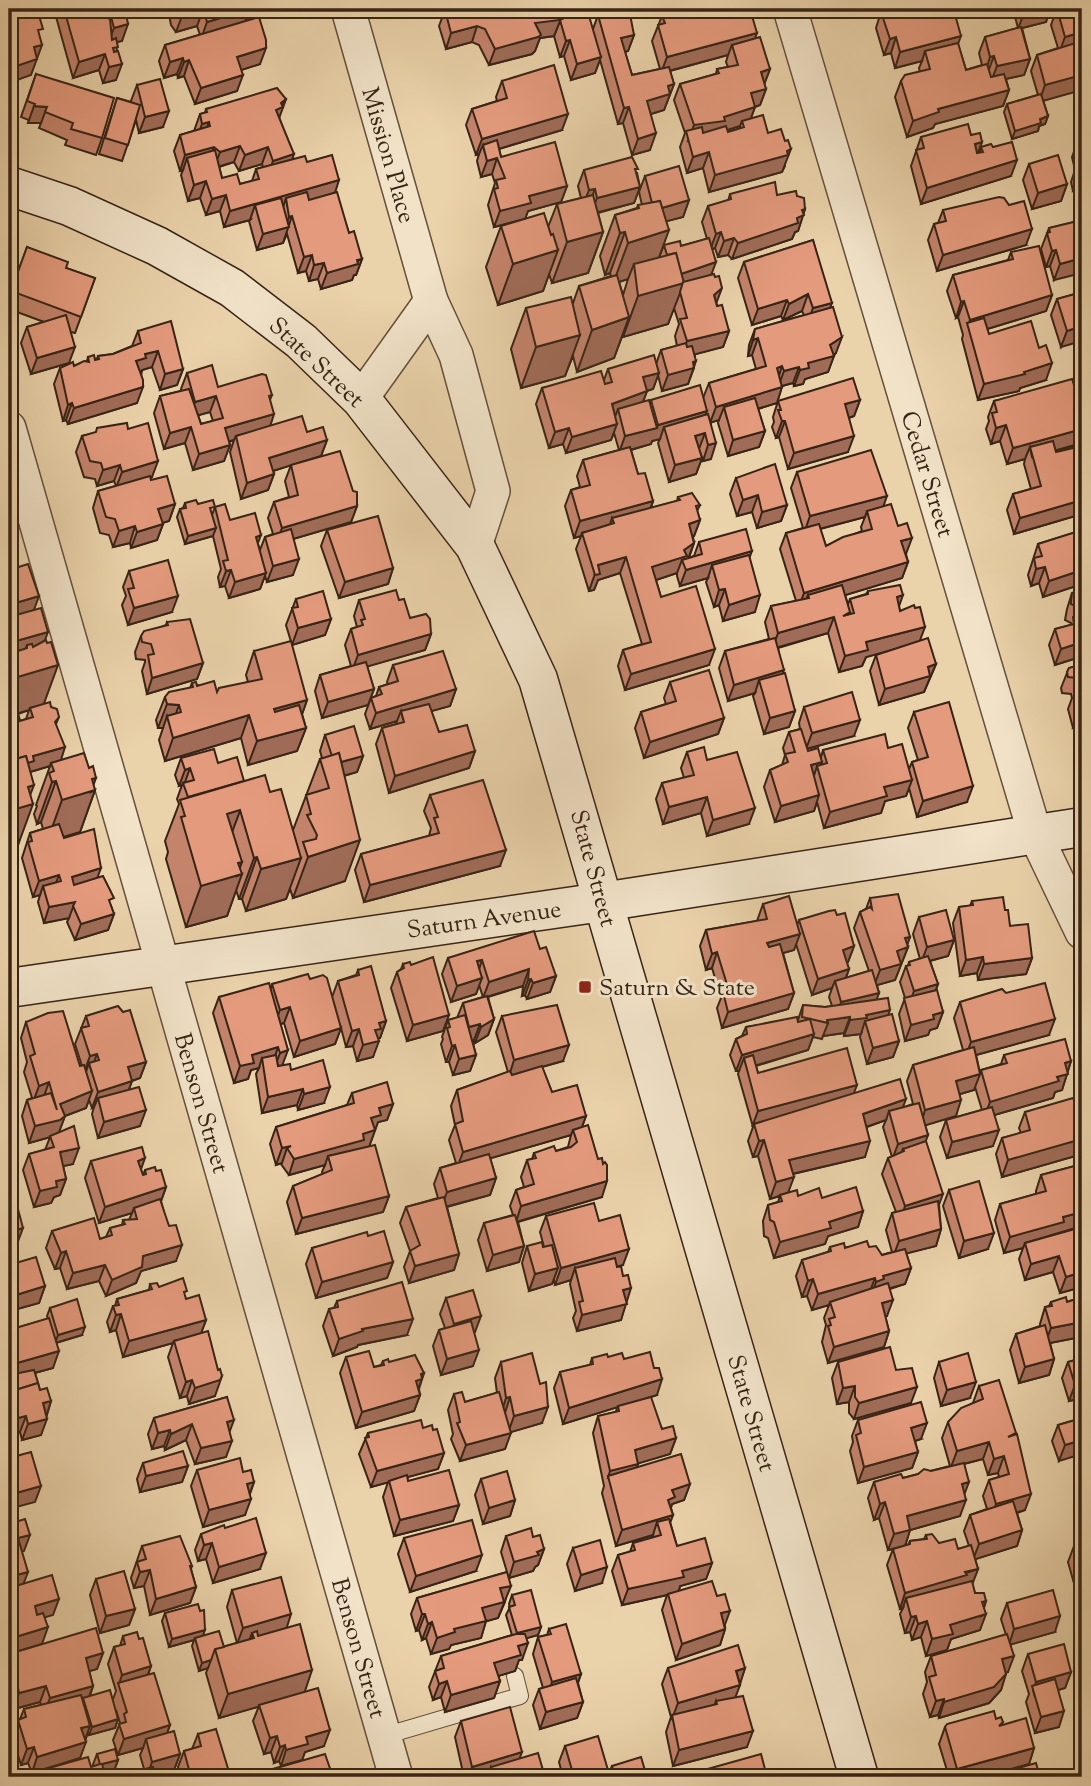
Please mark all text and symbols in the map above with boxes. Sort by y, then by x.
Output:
street label: Mission Place [351,84,423,227]
street label: State Street [260,310,371,417]
street label: Cedar Street [891,407,961,542]
street label: State Street [560,806,624,931]
street label: Saturn Avenue [405,893,564,949]
place label: Saturn & State [599,972,755,1006]
marker: Saturn & State [577,979,593,995]
street label: Benson Street [164,1030,236,1178]
street label: State Street [717,1351,783,1476]
street label: Benson Street [321,1575,393,1723]

